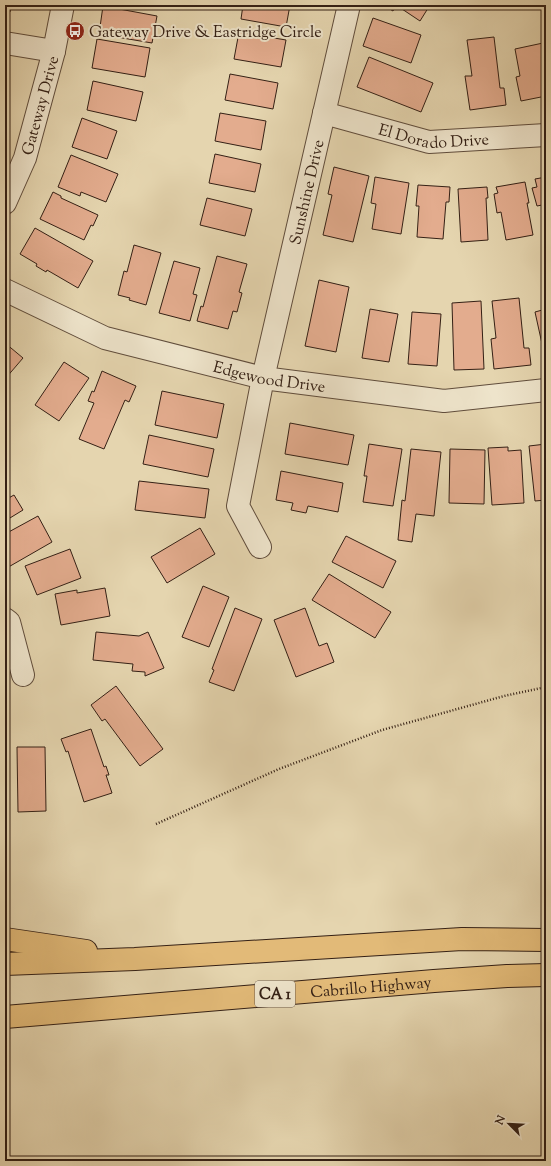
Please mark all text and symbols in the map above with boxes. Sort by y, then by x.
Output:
bus stop icon: Gateway Drive & Eastridge Circle [64,20,86,42]
place label: Gateway Drive & Eastridge Circle [89,22,322,45]
street label: Gateway Drive [17,54,66,158]
street label: El Dorado Drive [375,120,490,156]
street label: Sunshine Drive [285,138,332,247]
street label: Edgewood Drive [210,357,327,400]
street label: Cabrillo Highway [309,972,432,1005]
road number: CA 1 [255,981,295,1007]
north arrow [489,1104,529,1144]
text: N [491,1113,510,1129]

